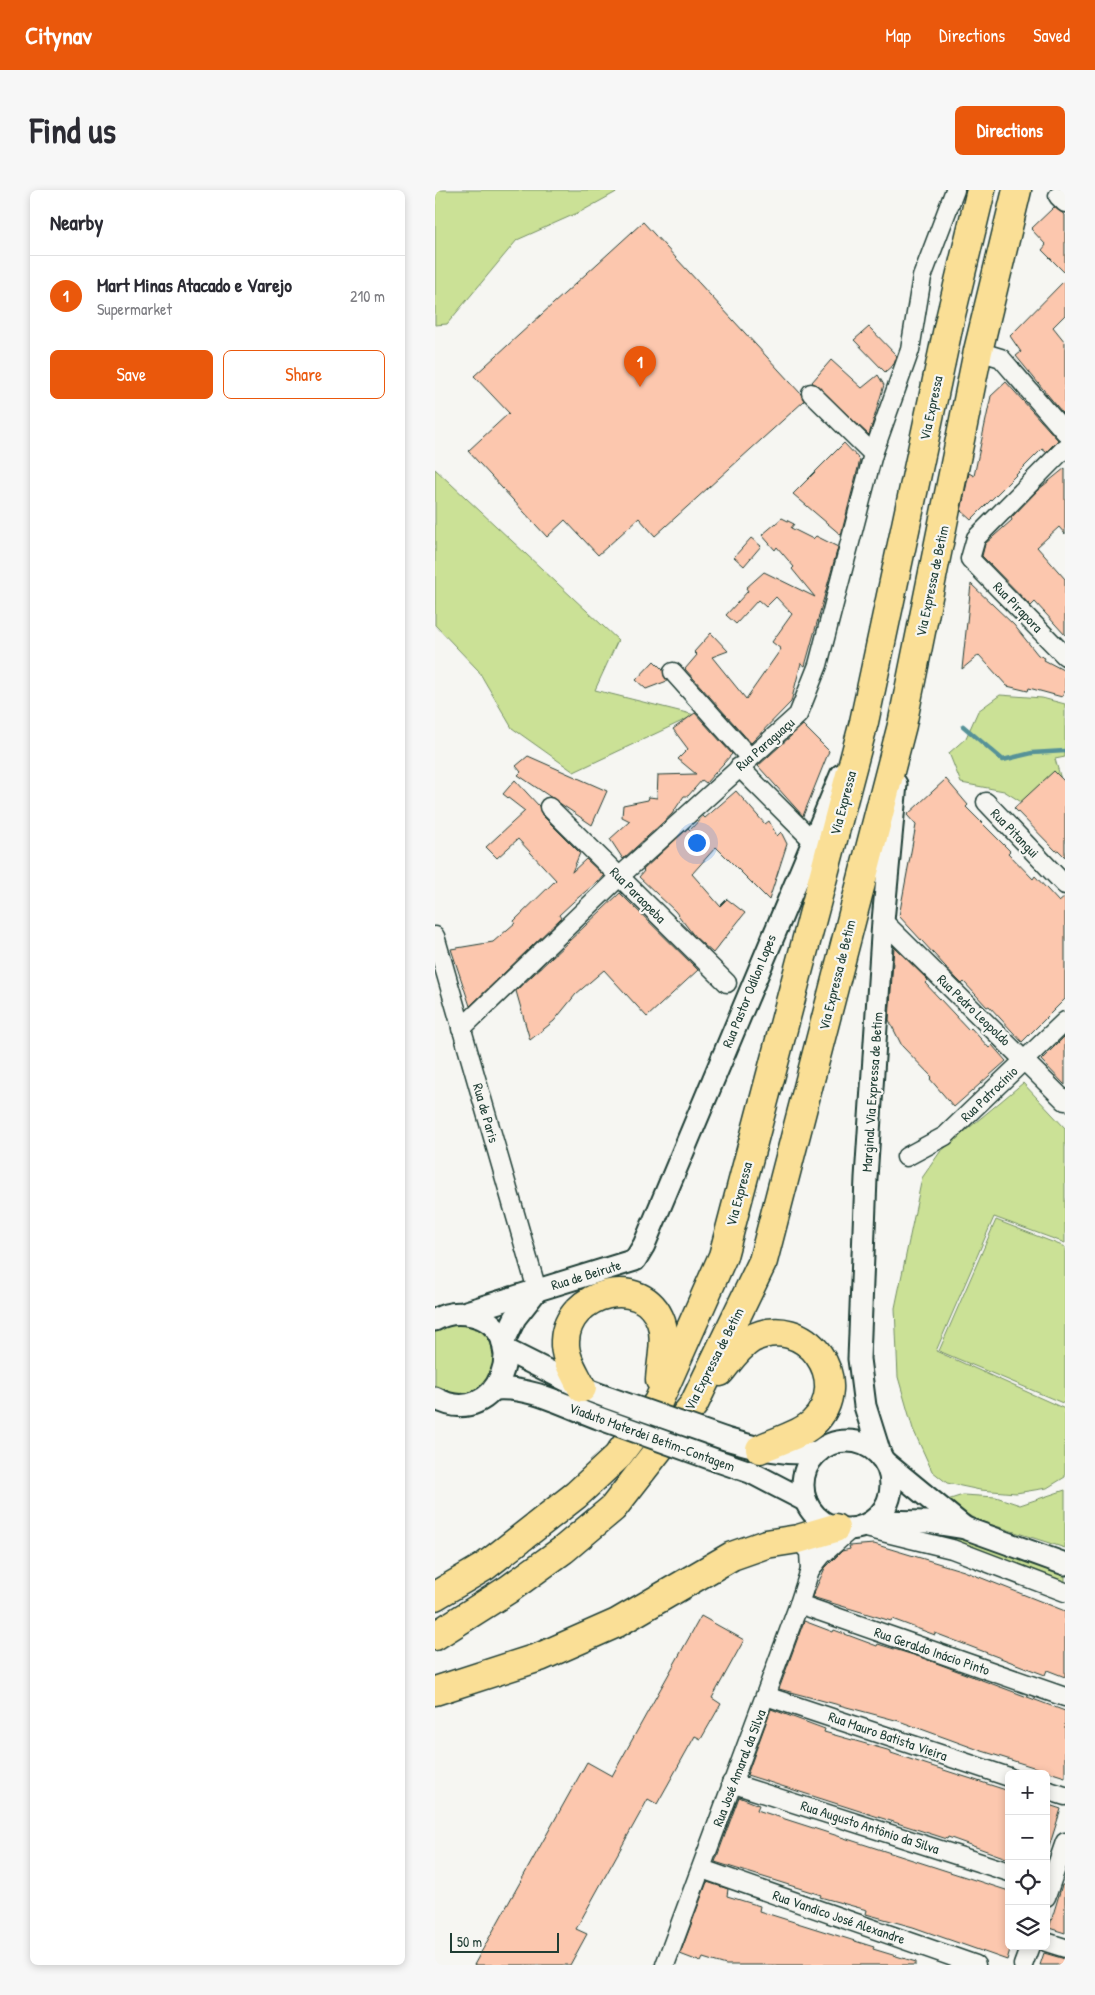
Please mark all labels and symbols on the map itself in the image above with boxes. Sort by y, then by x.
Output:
pin: 1 [624,346,656,387]
street label: Via Expressa [914,373,948,442]
street label: Via Expressa de Betim [910,524,954,638]
street label: Rua Pirapora [989,577,1048,637]
street label: Rua Paraguaçu [731,713,799,775]
street label: Via Expressa [825,768,861,837]
street label: Rua Pitangui [986,804,1044,862]
your location [684,830,710,856]
street label: Rua Paraopeba [605,862,671,928]
street label: Via Expressa de Betim [814,918,860,1032]
street label: Rua Pastor Odilon Lopes [717,931,781,1051]
street label: Rua Pedro Leopoldo [933,970,1016,1051]
street label: Marginal Via Expressa de Betim [856,1011,888,1173]
street label: Rua Patrocínio [956,1061,1022,1126]
street label: Rua de Paris [469,1081,504,1145]
street label: Via Expressa [721,1159,757,1228]
street label: Rua de Beirute [549,1255,624,1294]
street label: Via Expressa de Betim [679,1304,749,1414]
street label: Viaduto Materdei Betim-Contagem [566,1398,738,1476]
street label: Rua Geraldo Inácio Pinto [872,1622,993,1679]
street label: Rua José Amaral da Silva [707,1706,770,1829]
street label: Rua Mauro Batista Vieira [826,1706,951,1765]
street label: Rua Augusto Antônio da Silva [798,1795,942,1859]
street label: Rua Vandico José Alexandre [770,1885,908,1948]
scale bar [450,1930,559,1953]

